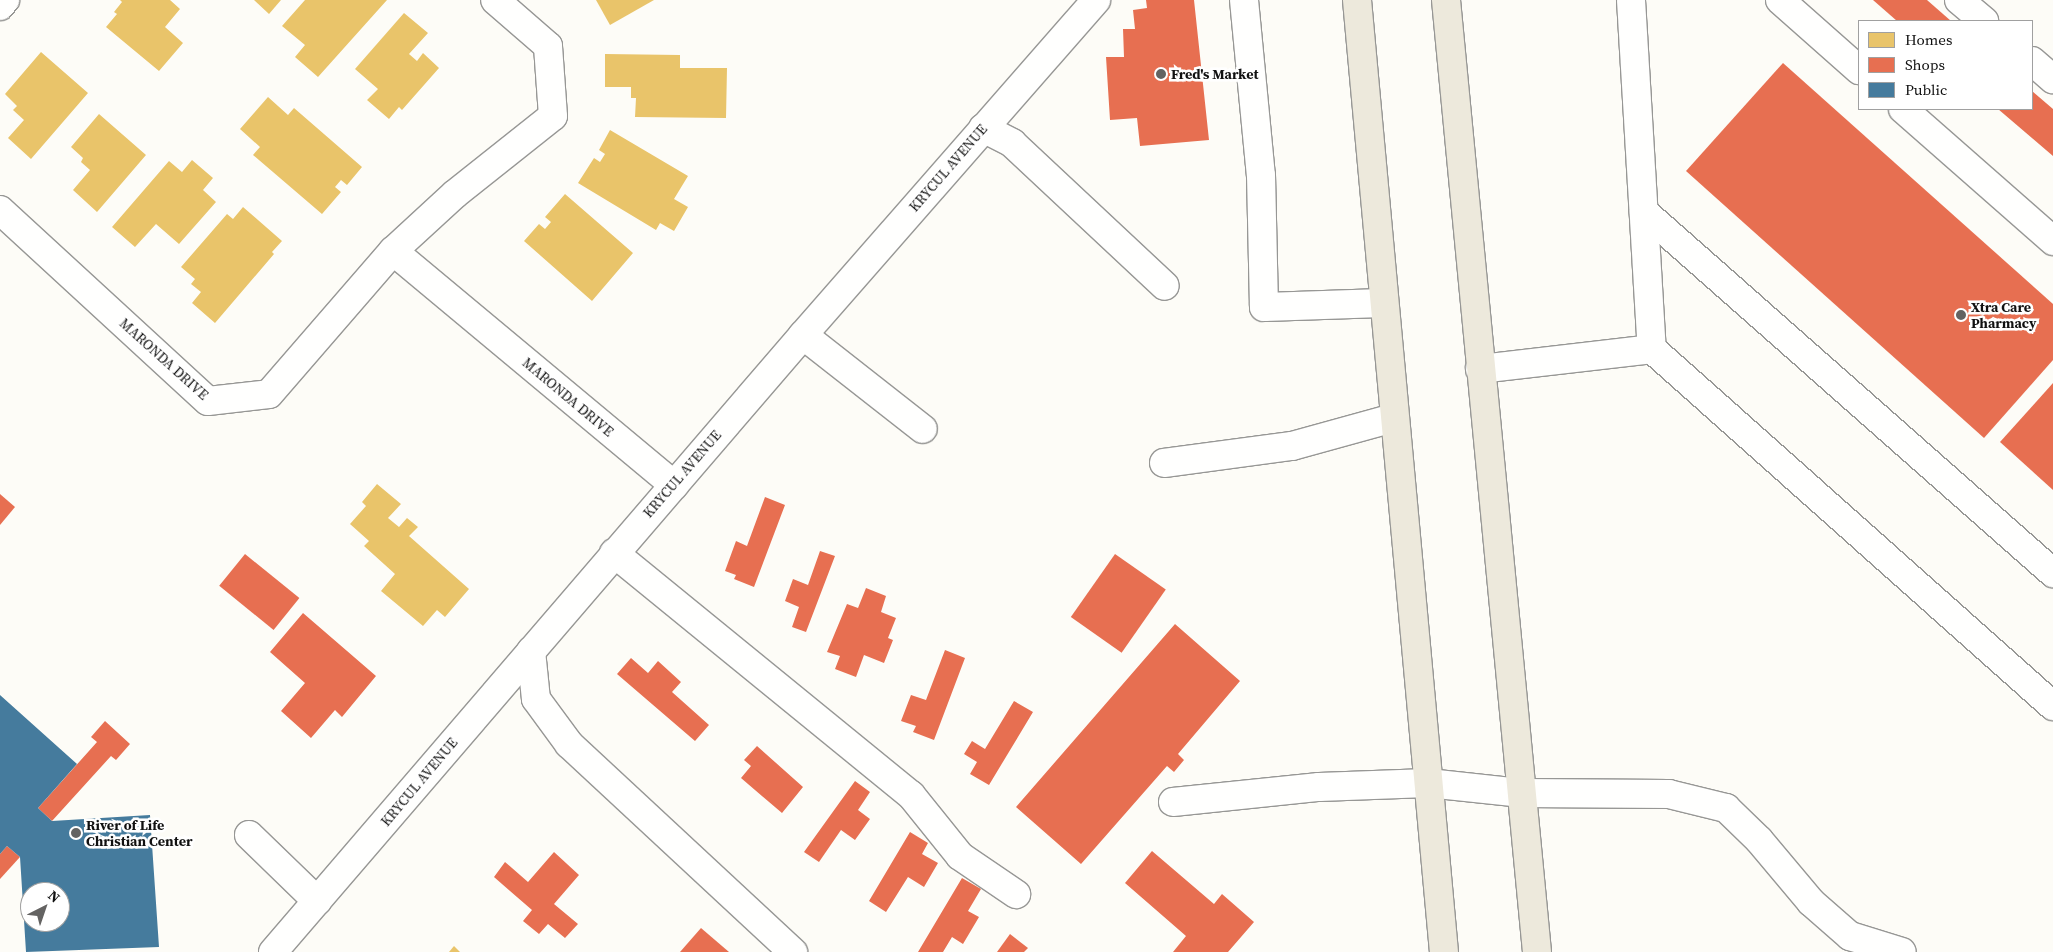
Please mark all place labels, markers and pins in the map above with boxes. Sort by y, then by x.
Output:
place label: Fred's Market [1171,66,1259,82]
marker: Fred's Market [1155,68,1167,80]
place label: Xtra Care Pharmacy [1971,299,2036,332]
marker: Xtra Care Pharmacy [1955,309,1967,321]
place label: River of Life Christian Center [86,817,192,850]
marker: River of Life Christian Center [70,827,82,839]

